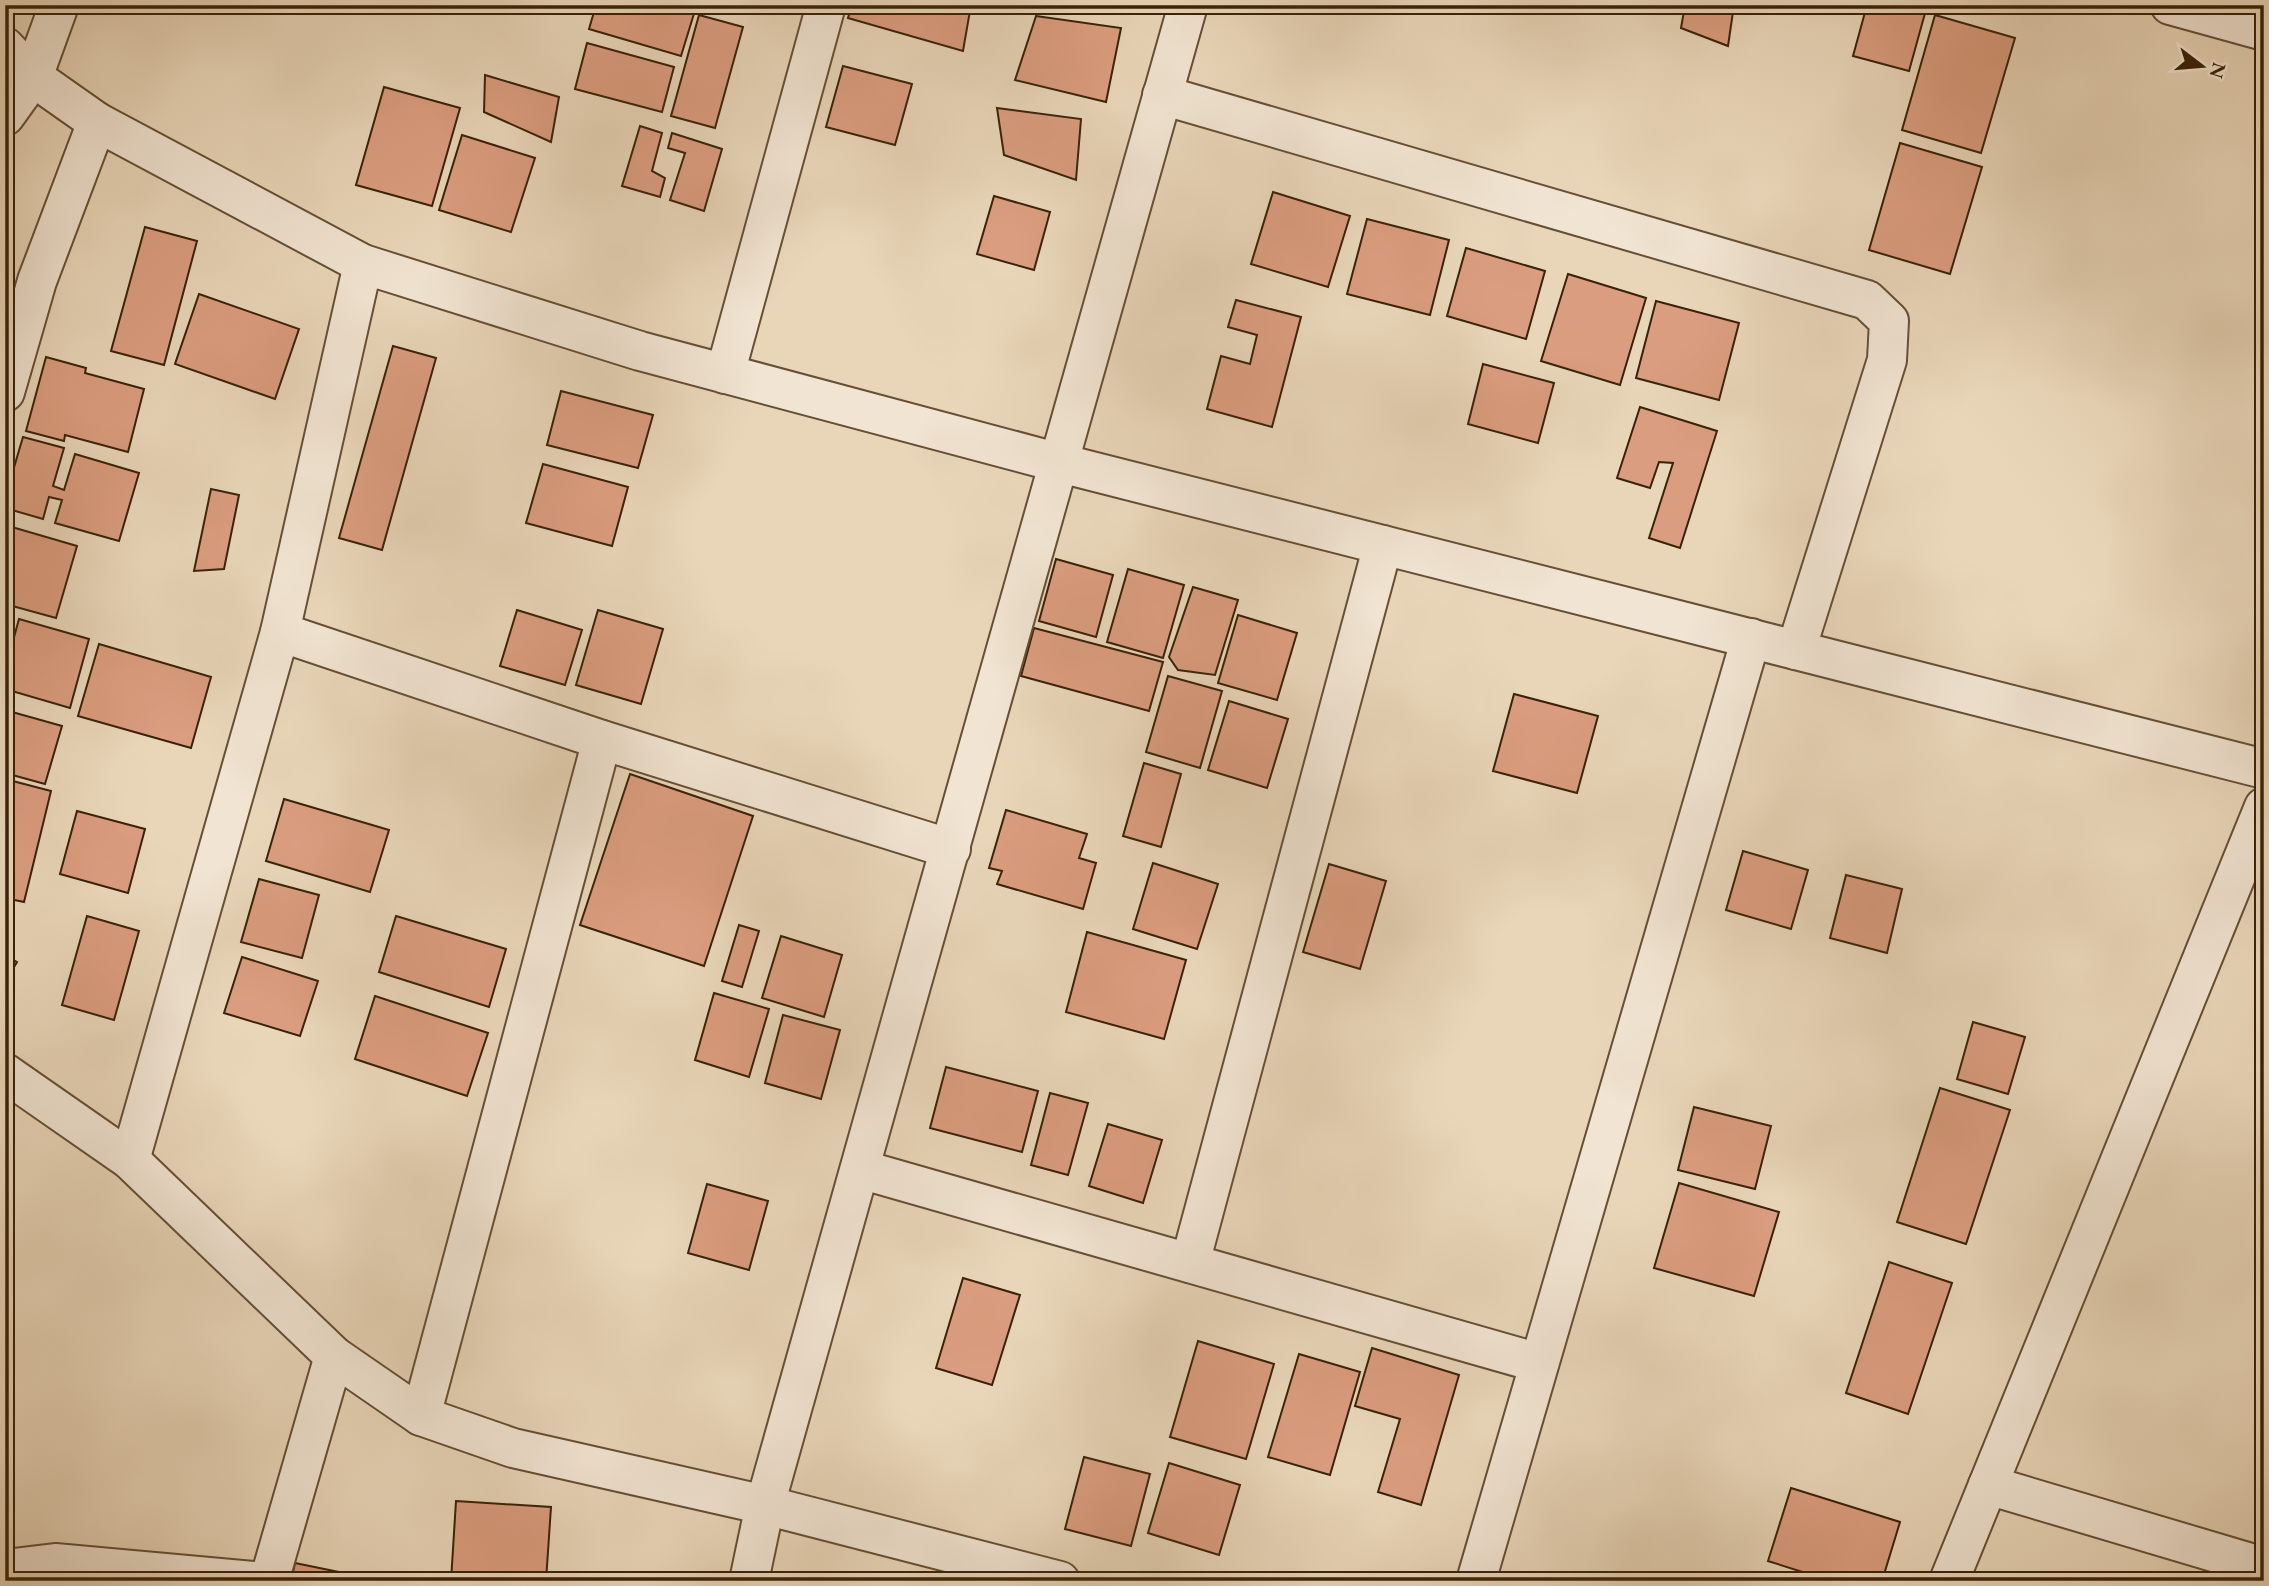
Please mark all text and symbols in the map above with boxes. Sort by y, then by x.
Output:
north arrow [2168,32,2238,102]
text: N [2204,60,2232,82]

